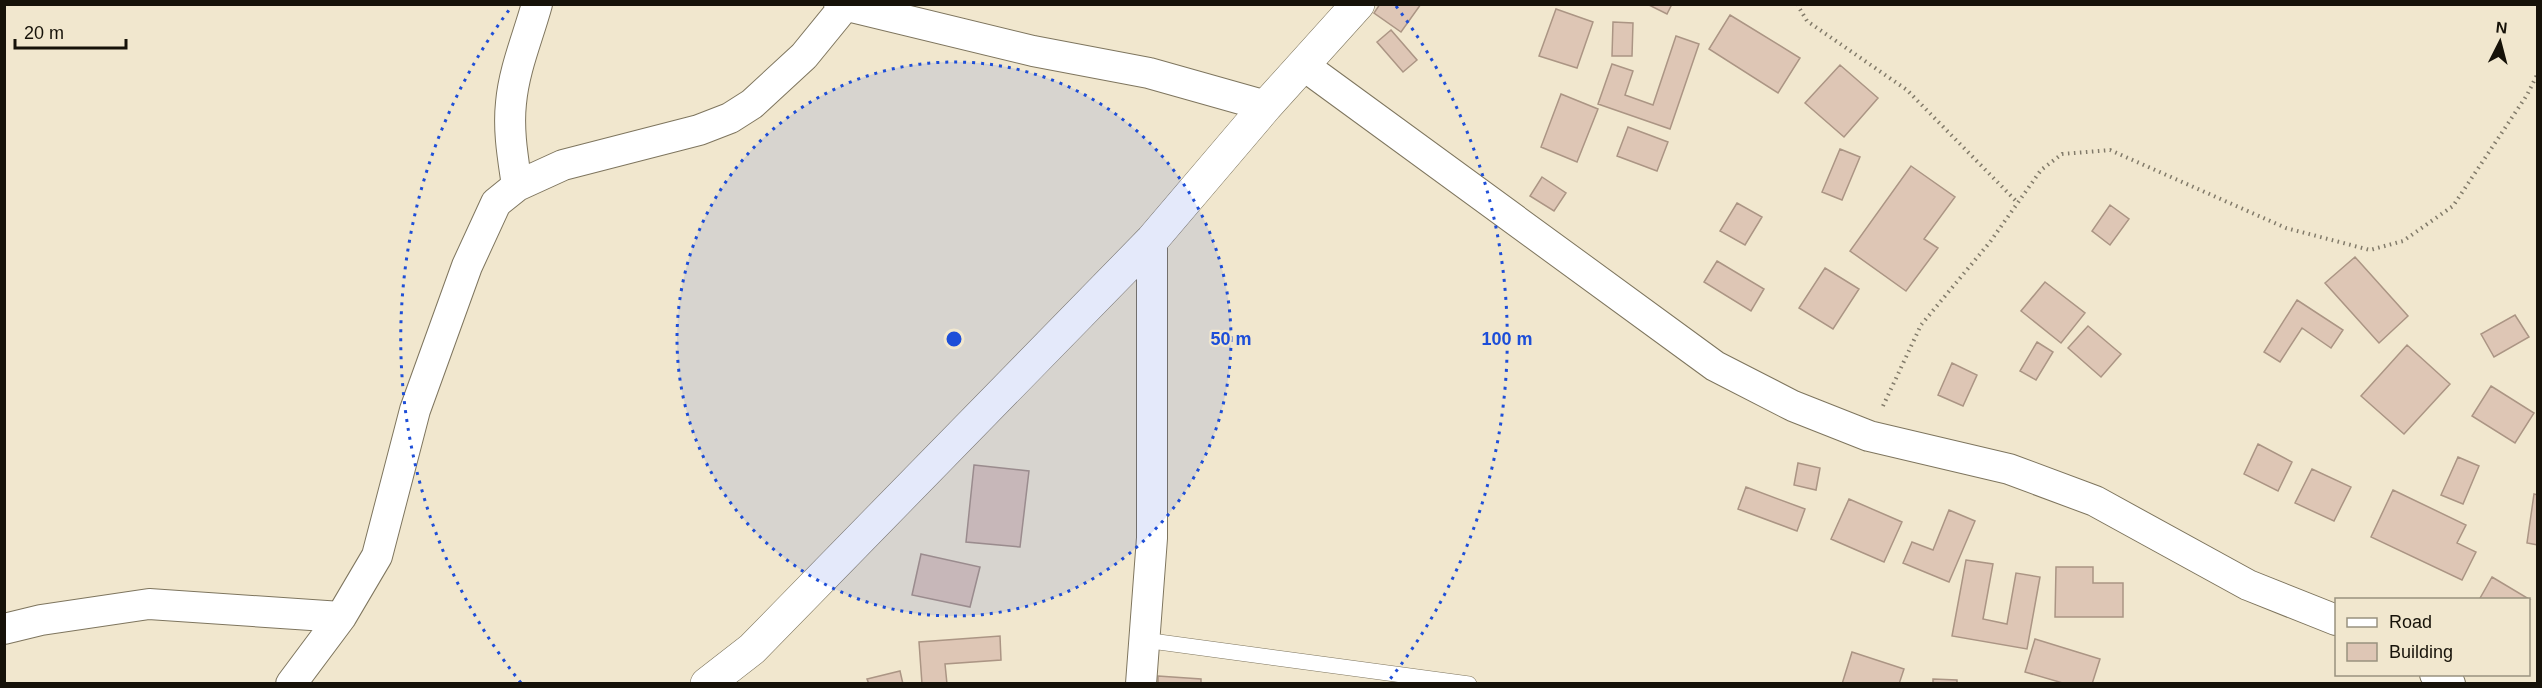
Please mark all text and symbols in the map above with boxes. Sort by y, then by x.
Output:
scale bar [15,12,126,50]
north arrow [2470,12,2530,72]
text: N [2495,19,2508,37]
text: 20 m [24,23,64,43]
centre of rings [944,329,964,349]
text: 50 m [1210,329,1252,349]
text: 100 m [1481,329,1533,349]
legend [2335,598,2530,676]
text: Road [2389,612,2432,632]
text: Building [2389,642,2453,662]

